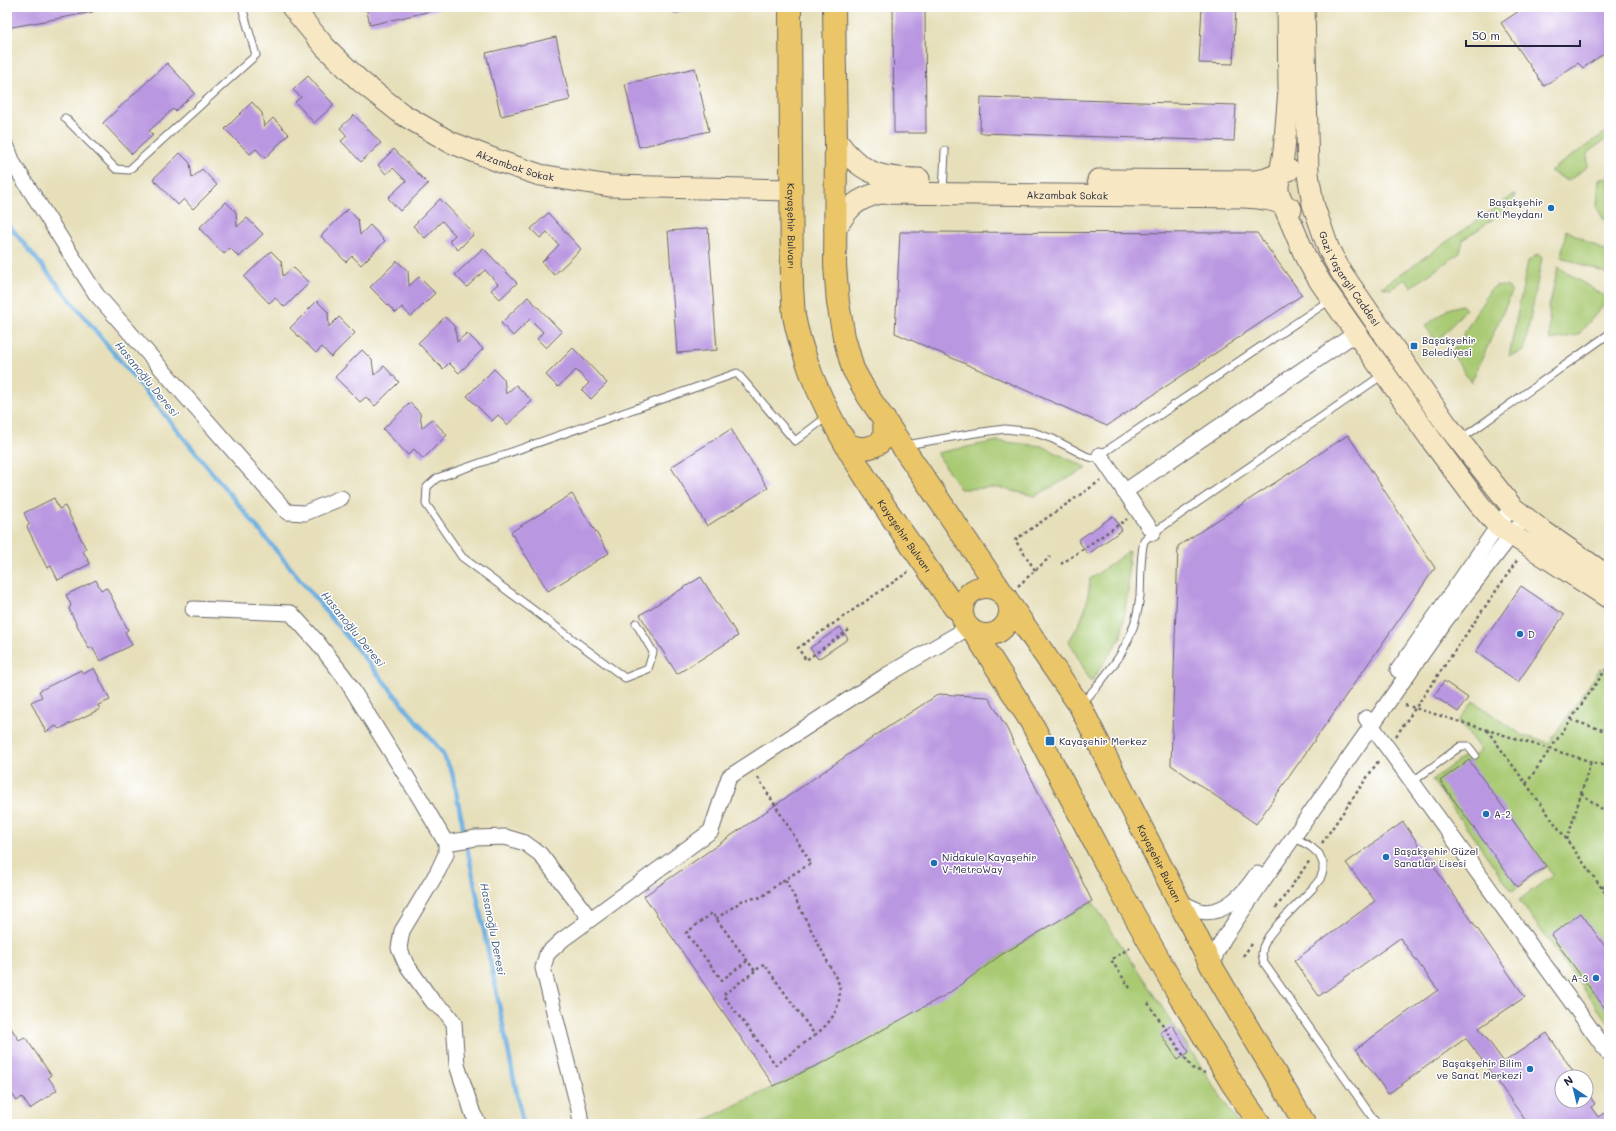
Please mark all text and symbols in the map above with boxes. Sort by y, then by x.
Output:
scale bar [1466,22,1580,48]
text: 50 m [1472,27,1500,43]
street label: Akzambak Sokak [474,146,555,184]
street label: Kayaşehir Bulvarı [784,183,799,269]
street label: Akzambak Sokak [1027,188,1108,203]
place label: Başakşehir Kent Meydanı [1477,195,1543,221]
marker: Başakşehir Kent Meydanı [1546,203,1556,213]
street label: Gazi Yaşargil Caddesi [1316,229,1383,329]
place label: Başakşehir Belediyesi [1422,333,1476,359]
water label: Hasanoğlu Deresi [112,338,183,420]
marker: Başakşehir Belediyesi [1409,341,1419,351]
street label: Kayaşehir Bulvarı [875,497,935,575]
water label: Hasanoğlu Deresi [318,588,389,670]
place label: D [1528,627,1535,641]
marker: D [1515,629,1525,639]
place label: Kayaşehir Merkez [1059,734,1148,748]
marker: Kayaşehir Merkez [1044,735,1056,747]
place label: A-2 [1494,807,1511,821]
marker: A-2 [1481,809,1491,819]
street label: Kayaşehir Bulvarı [1134,822,1185,905]
place label: Başakşehir Güzel Sanatlar Lisesi [1394,844,1478,870]
place label: Nidakule Kayaşehir V-MetroWay [942,850,1036,876]
marker: Başakşehir Güzel Sanatlar Lisesi [1381,852,1391,862]
marker: Nidakule Kayaşehir V-MetroWay [929,858,939,868]
water label: Hasanoğlu Deresi [477,882,510,977]
place label: A-3 [1571,971,1588,985]
marker: A-3 [1591,973,1601,983]
place label: Başakşehir Bilim ve Sanat Merkezi [1437,1056,1522,1082]
marker: Başakşehir Bilim ve Sanat Merkezi [1525,1064,1535,1074]
north arrow [1554,1069,1594,1109]
text: N [1560,1072,1576,1089]

